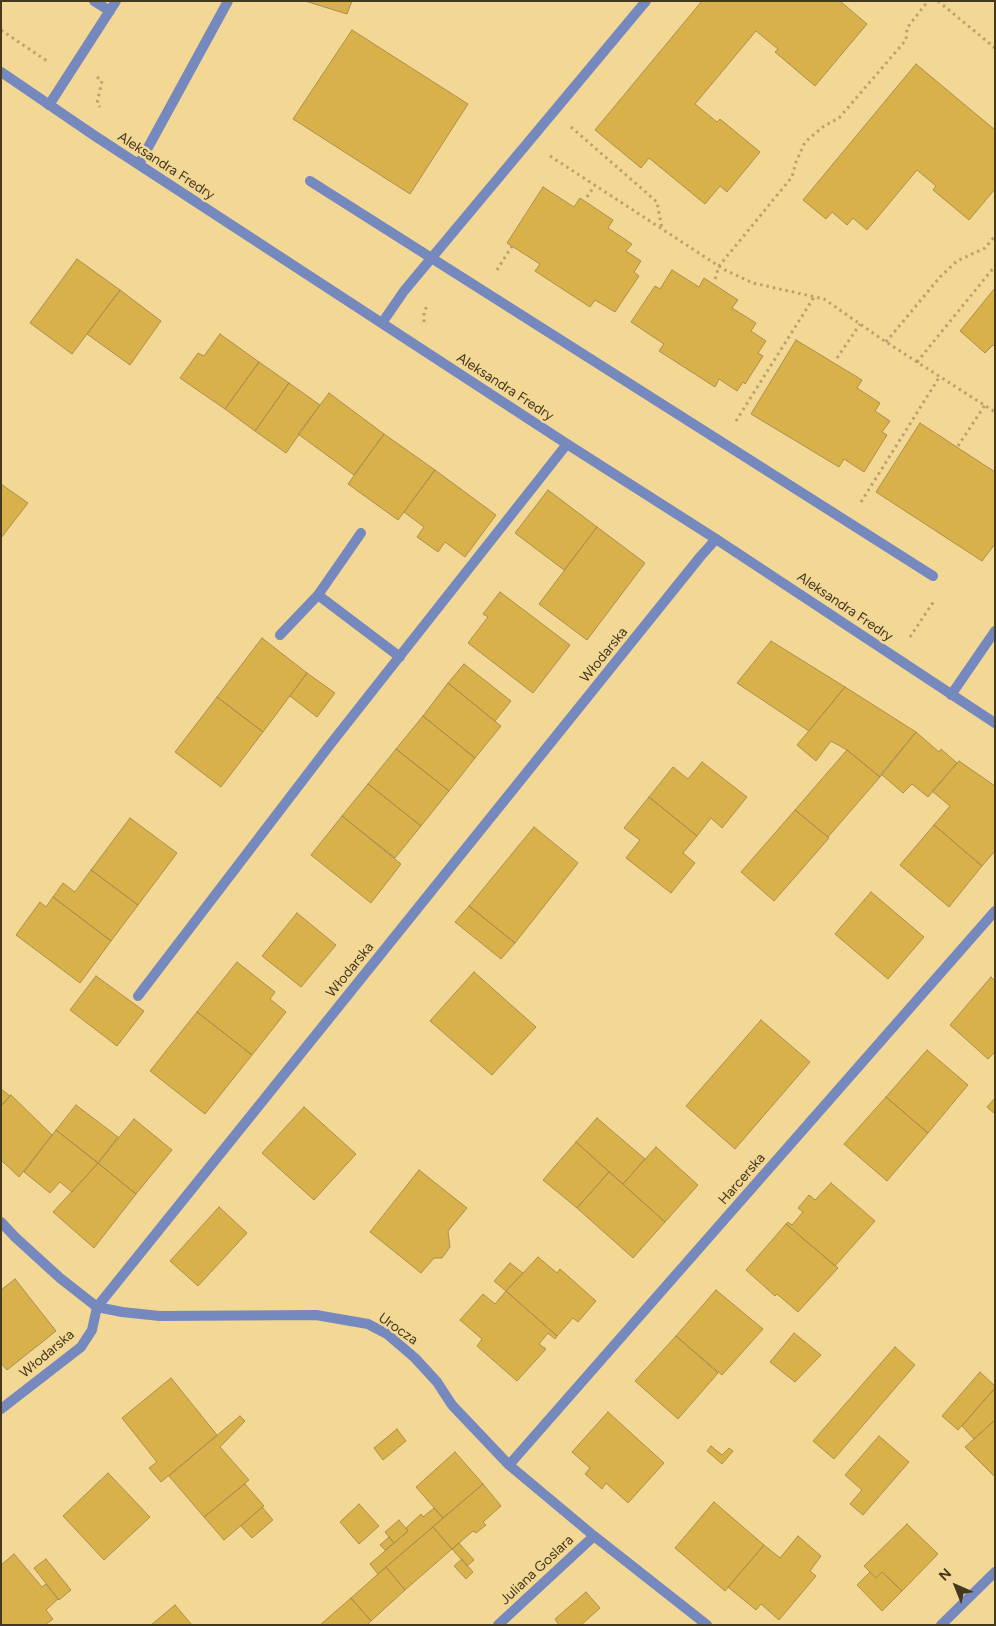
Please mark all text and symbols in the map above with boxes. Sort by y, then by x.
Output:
street label: Aleksandra Fredry [114,128,218,204]
street label: Aleksandra Fredry [453,349,557,425]
street label: Aleksandra Fredry [794,569,896,645]
street label: Włodarska [577,624,631,686]
street label: Włodarska [323,939,377,1001]
street label: Harcerska [715,1150,769,1208]
street label: Urocza [375,1309,421,1349]
street label: Włodarska [16,1326,78,1382]
street label: Juliana Goslara [497,1532,577,1608]
north arrow [931,1561,981,1611]
text: N [935,1565,955,1585]

